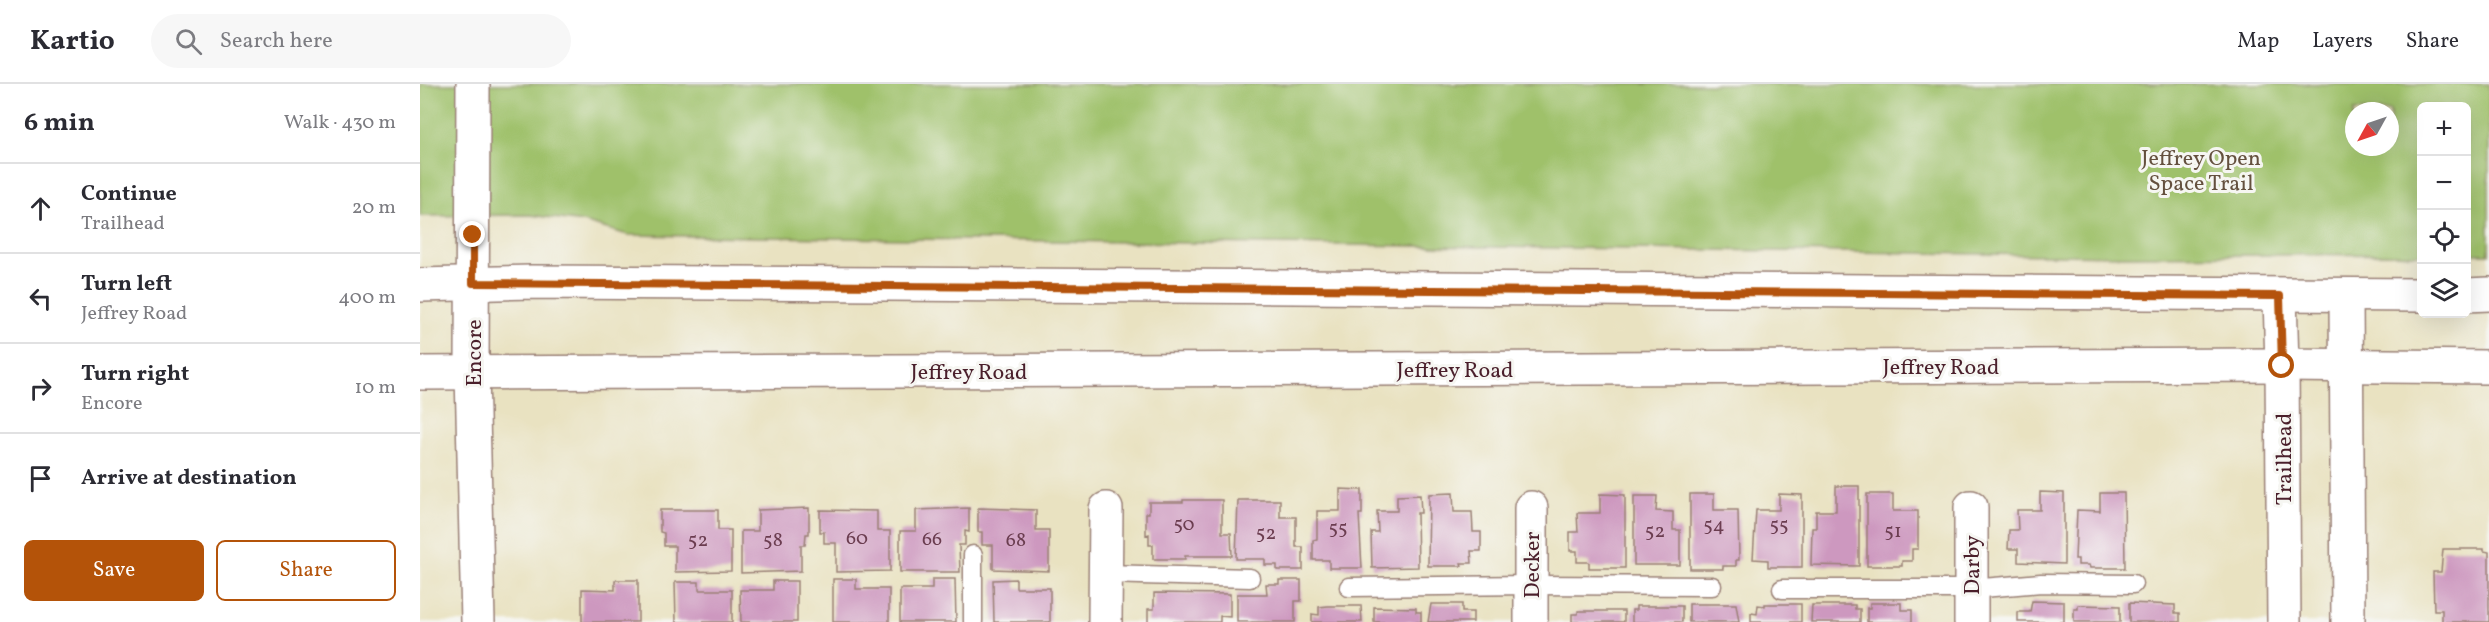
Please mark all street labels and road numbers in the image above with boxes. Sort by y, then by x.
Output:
street label: Encore [460,319,491,387]
street label: Jeffrey Road [1882,353,2000,384]
street label: Jeffrey Road [1396,356,1514,387]
street label: Jeffrey Road [910,358,1028,389]
street label: Trailhead [2270,413,2301,505]
street label: Decker [1518,531,1549,599]
street label: Darby [1958,535,1989,595]

